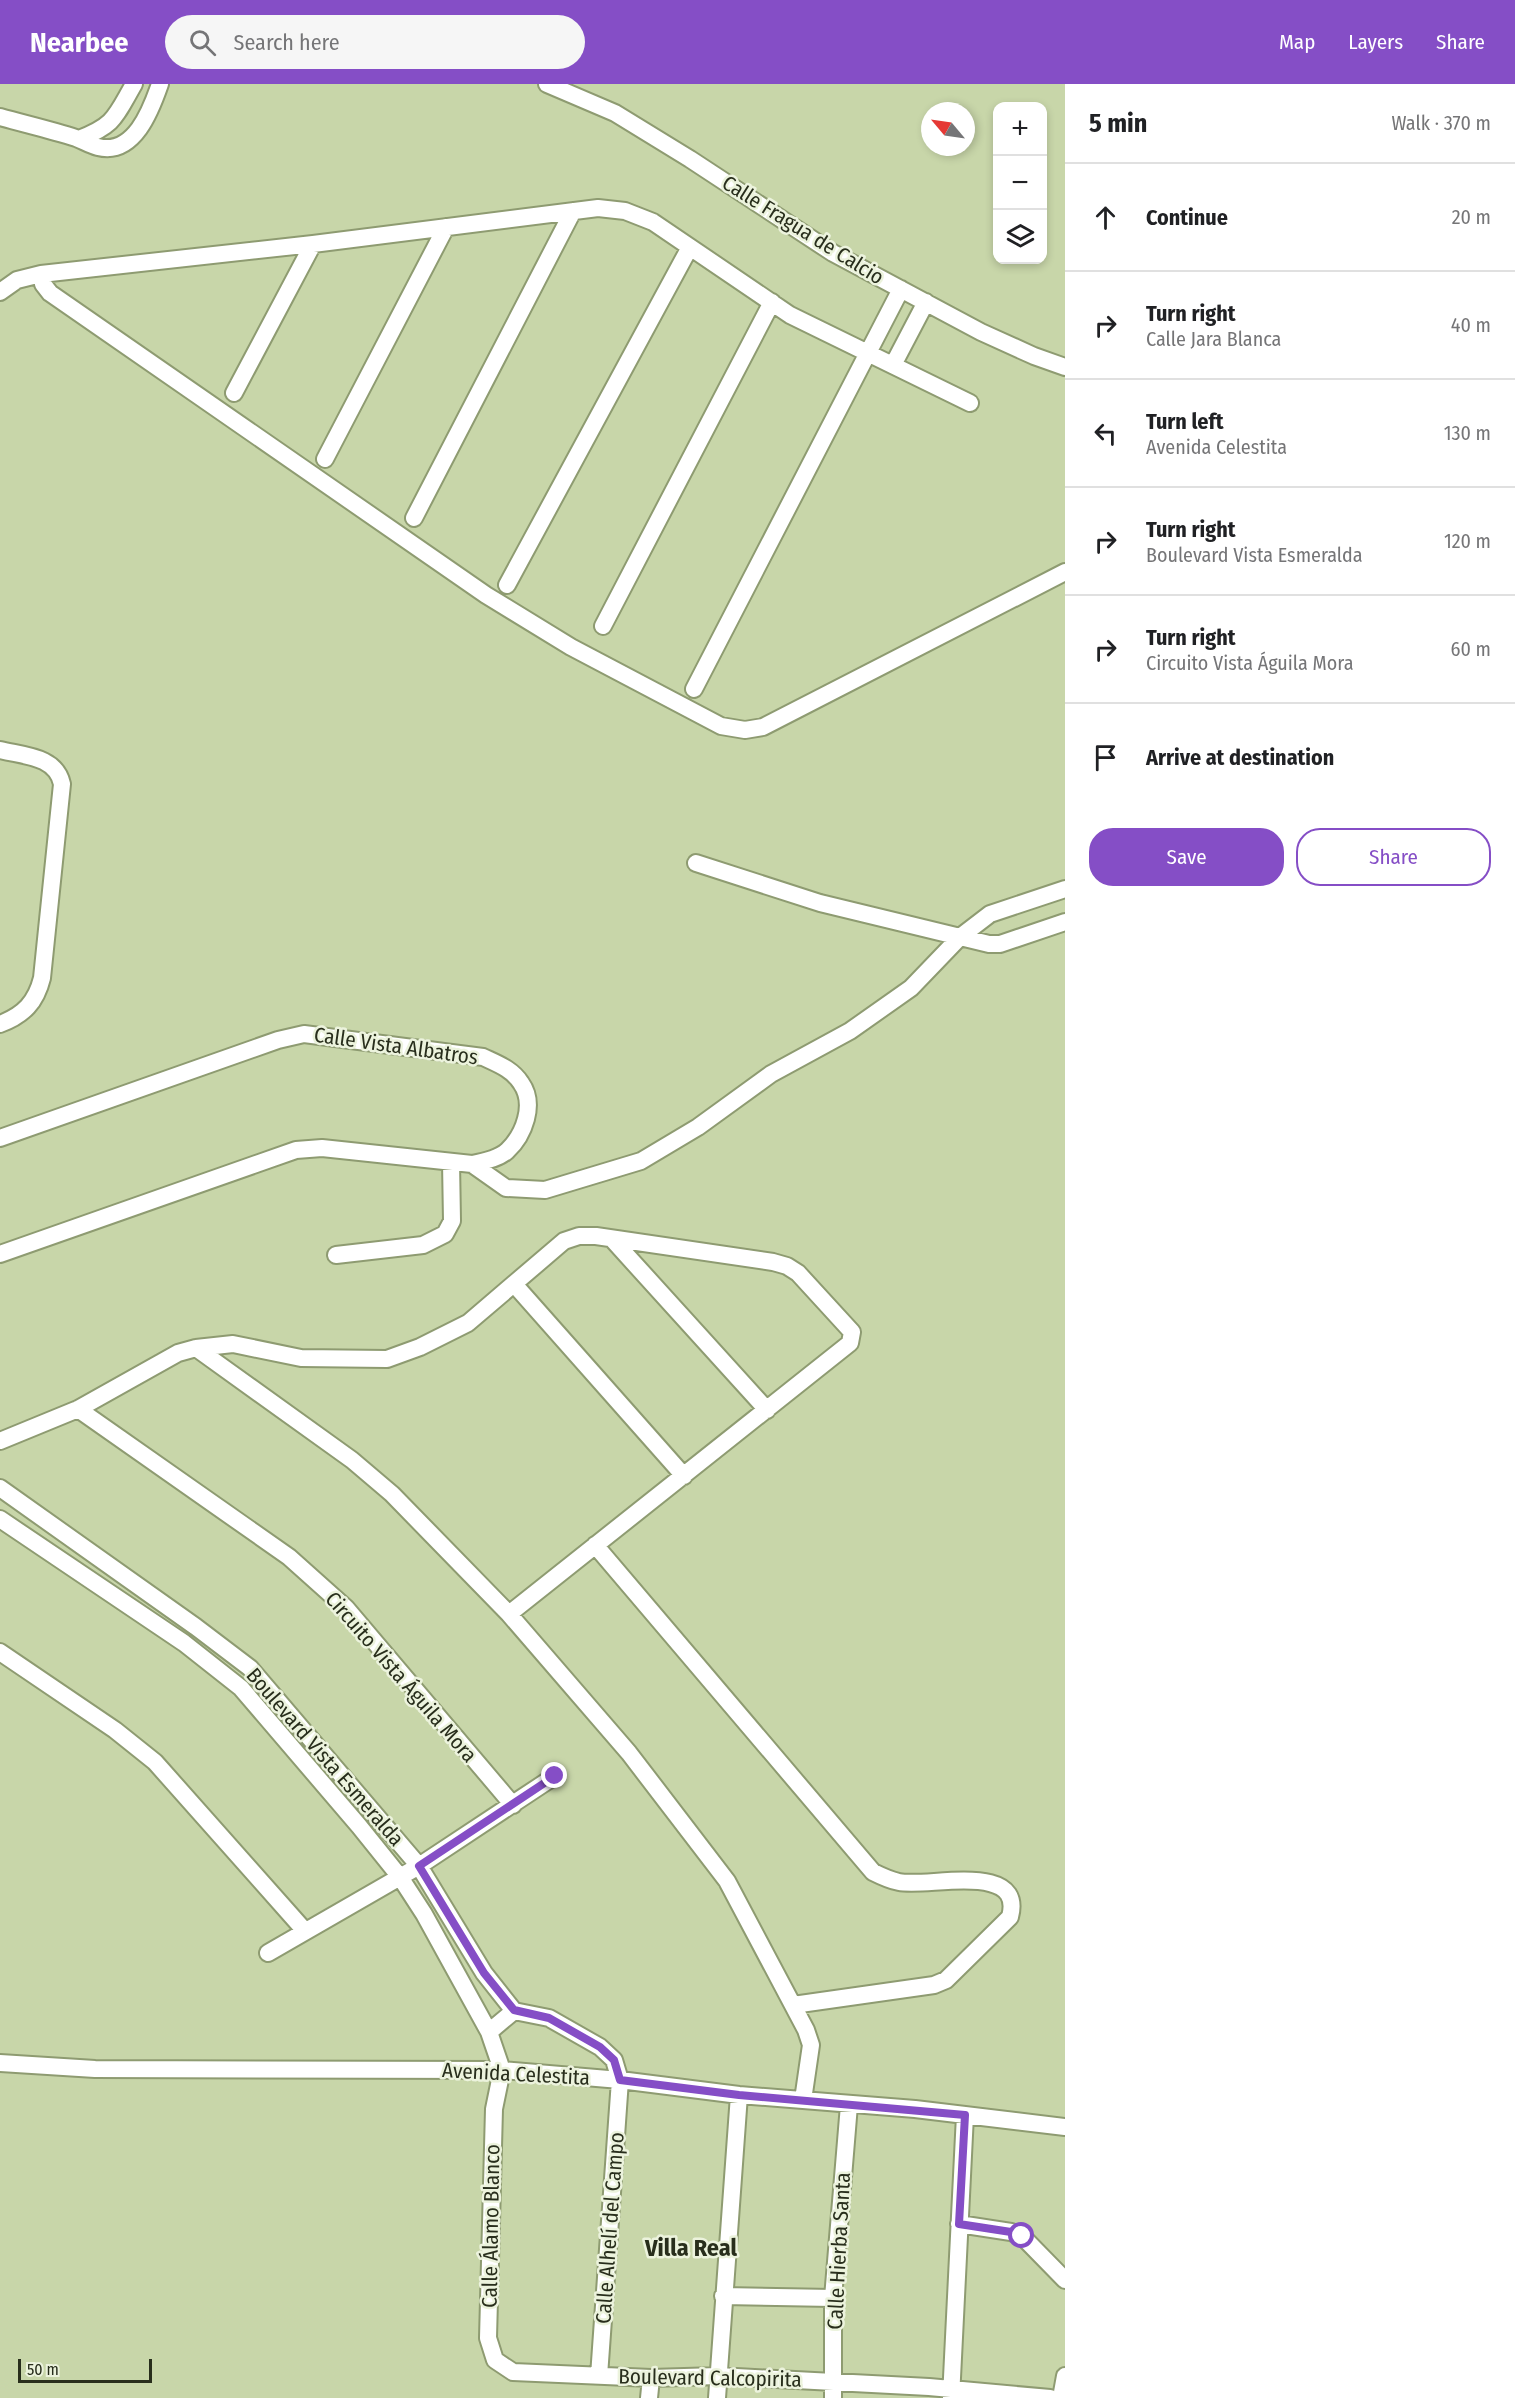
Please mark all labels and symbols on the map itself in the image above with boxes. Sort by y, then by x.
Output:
north arrow [921,102,975,156]
street label: Calle Fragua de Calcio [717,170,889,290]
street label: Calle Vista Albatros [312,1022,480,1070]
street label: Circuito Vista Águila Mora [320,1586,482,1768]
street label: Boulevard Vista Esmeralda [241,1663,409,1851]
route end [541,1762,567,1788]
street label: Avenida Celestita [441,2057,591,2091]
street label: Calle Alhelí del Campo [590,2131,630,2325]
street label: Calle Álamo Blanco [477,2144,505,2308]
street label: Calle Hierba Santa [822,2172,856,2330]
route start [1008,2222,1034,2248]
district label: Villa Real [644,2234,737,2262]
scale bar [18,2356,152,2384]
street label: Boulevard Calcopirita [618,2363,802,2393]

